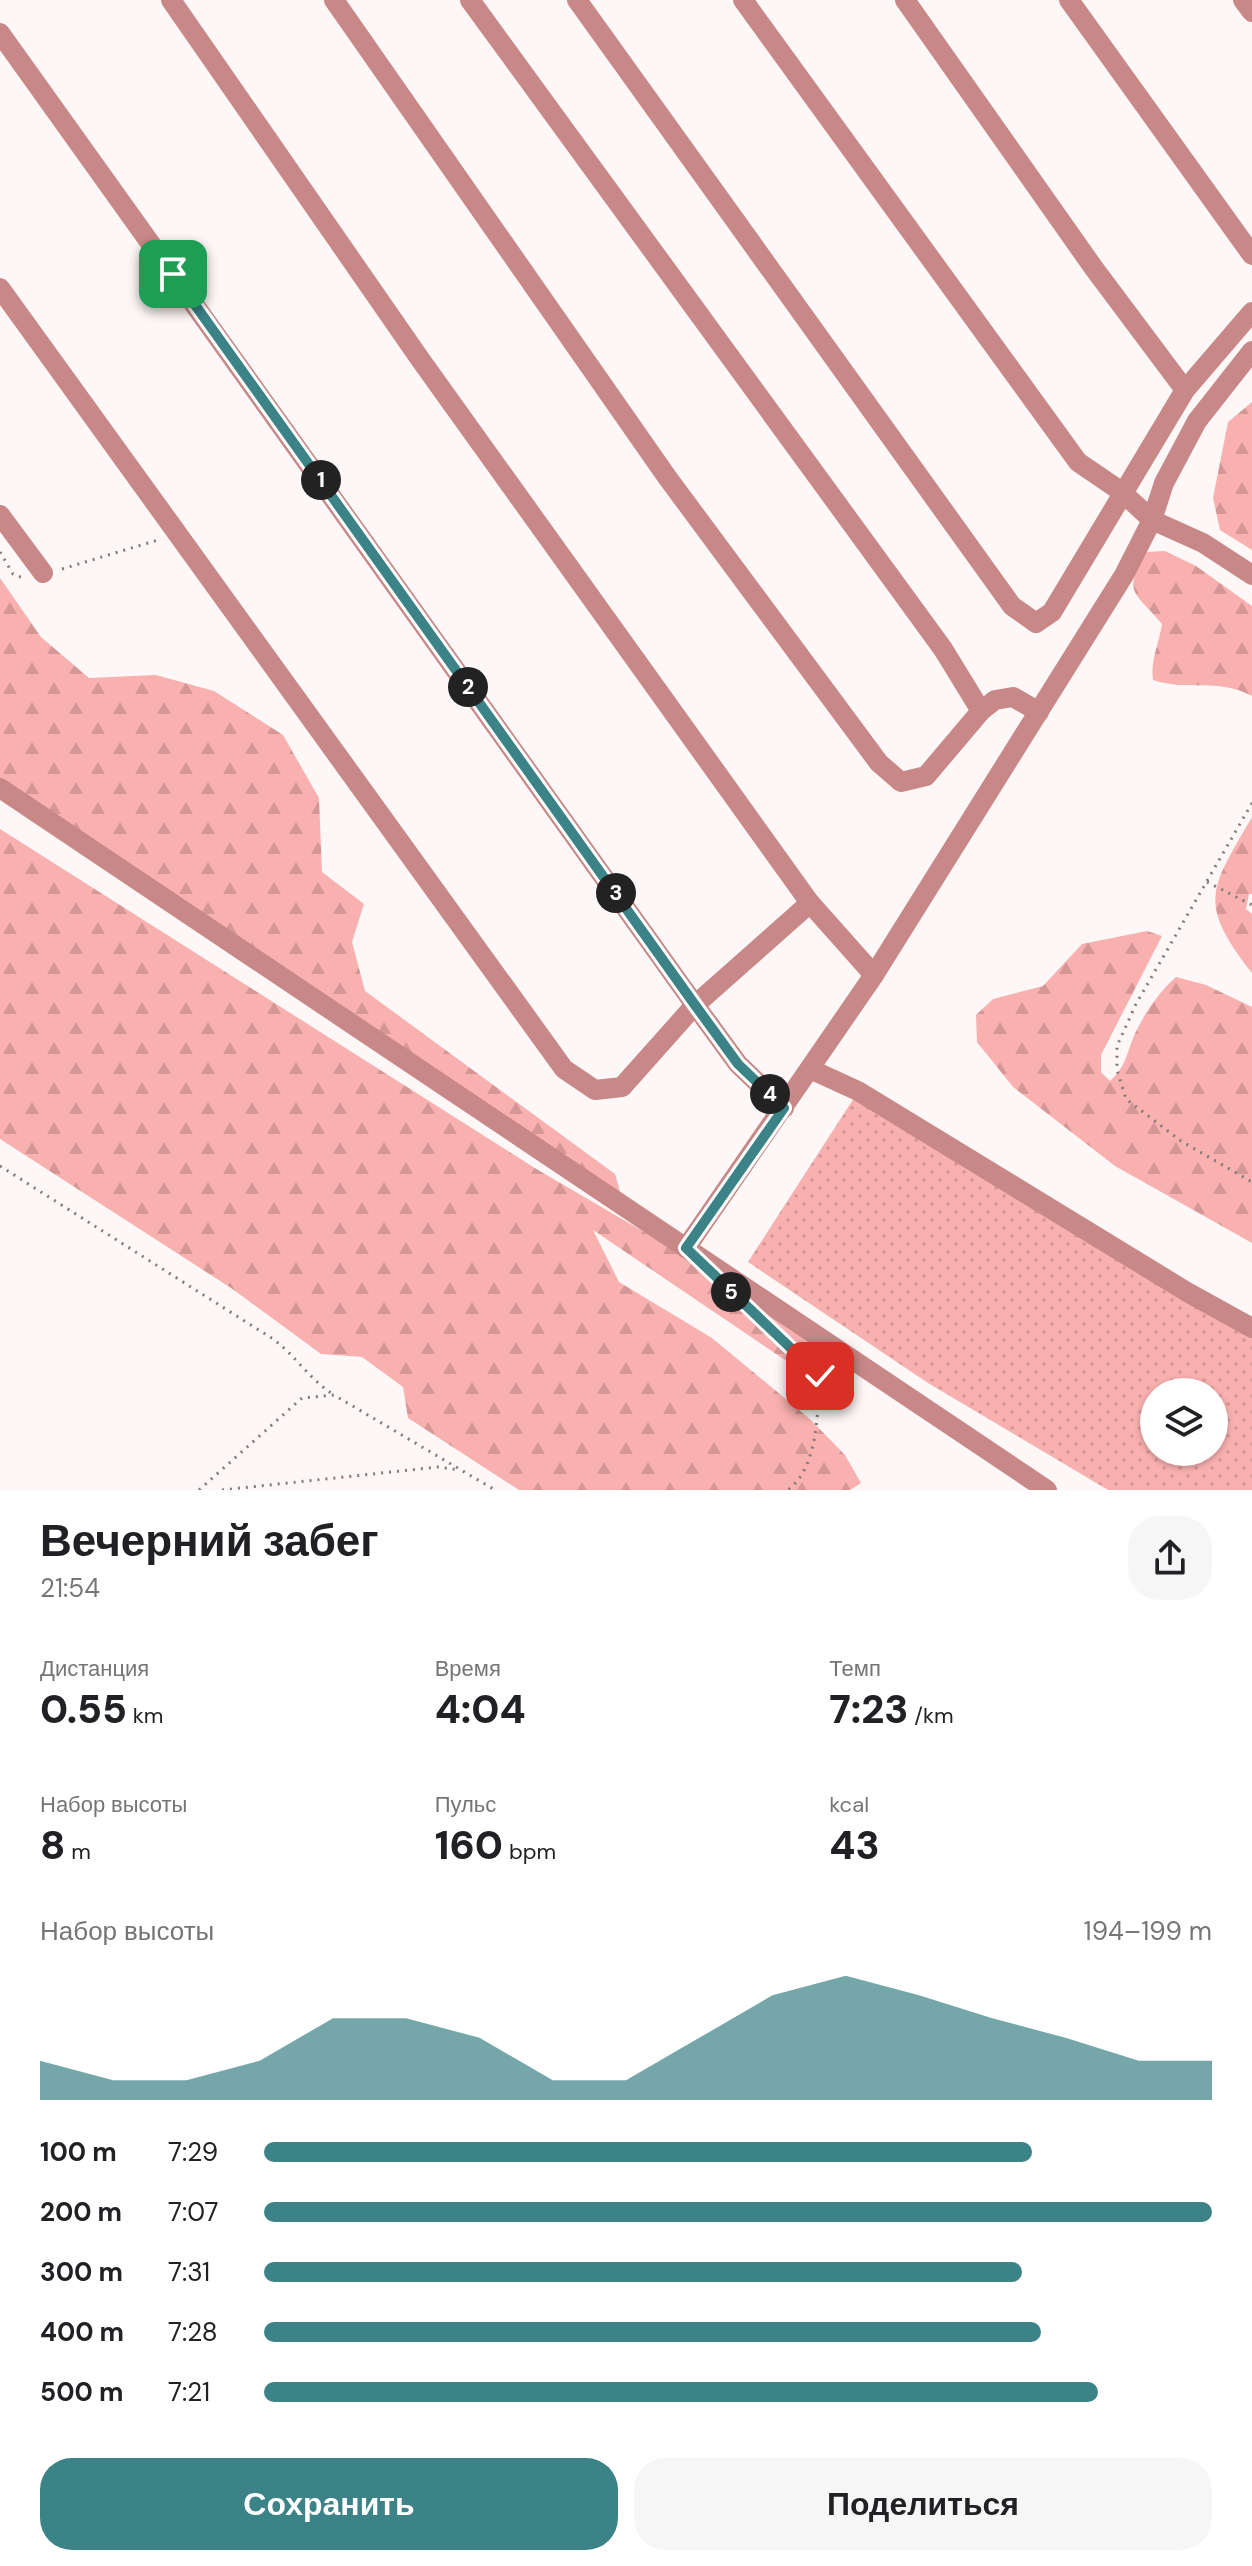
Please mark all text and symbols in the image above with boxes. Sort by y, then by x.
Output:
pin [139,240,207,308]
icon: arrive [151,252,195,296]
pin: 1 [301,460,341,500]
text: 1 [317,465,325,494]
pin: 2 [448,667,488,707]
text: 2 [462,672,474,701]
pin: 3 [596,873,636,913]
text: 3 [609,878,623,907]
pin: 4 [750,1074,790,1114]
text: 4 [763,1079,777,1108]
pin: 5 [711,1272,751,1312]
text: 5 [724,1277,738,1306]
pin [786,1342,854,1410]
icon: check [798,1354,842,1398]
map controls [1140,1378,1228,1466]
button: layers [1140,1378,1228,1466]
text: Вечерний забег [40,1512,379,1570]
button: share [1128,1516,1212,1600]
text: 21:54 [40,1571,100,1605]
text: Дистанция [40,1654,149,1683]
text: Время [435,1654,501,1683]
text: Темп [829,1654,881,1683]
text: 0.55 [40,1683,127,1735]
text: 4:04 [435,1683,526,1735]
text: 7:23 [829,1683,909,1735]
text: km [127,1701,163,1730]
text: /km [909,1701,954,1730]
text: Набор высоты [40,1790,187,1819]
text: Пульс [435,1790,496,1819]
text: kcal [829,1790,869,1819]
text: 8 [40,1819,65,1871]
text: 160 [435,1819,503,1871]
text: 43 [829,1819,880,1871]
text: m [65,1837,91,1866]
text: bpm [503,1837,556,1866]
text: Набор высоты [40,1914,214,1948]
text: 194–199 m [1084,1914,1212,1948]
text: 100 m [40,2135,117,2169]
text: 7:29 [168,2135,218,2169]
text: 200 m [40,2195,122,2229]
text: 7:07 [168,2195,218,2229]
text: 300 m [40,2255,123,2289]
text: 7:31 [168,2255,210,2289]
text: 400 m [40,2315,124,2349]
text: 7:28 [168,2315,217,2349]
text: 500 m [40,2375,123,2409]
text: 7:21 [168,2375,210,2409]
button: Сохранить [40,2458,618,2550]
button: Поделиться [634,2458,1212,2550]

